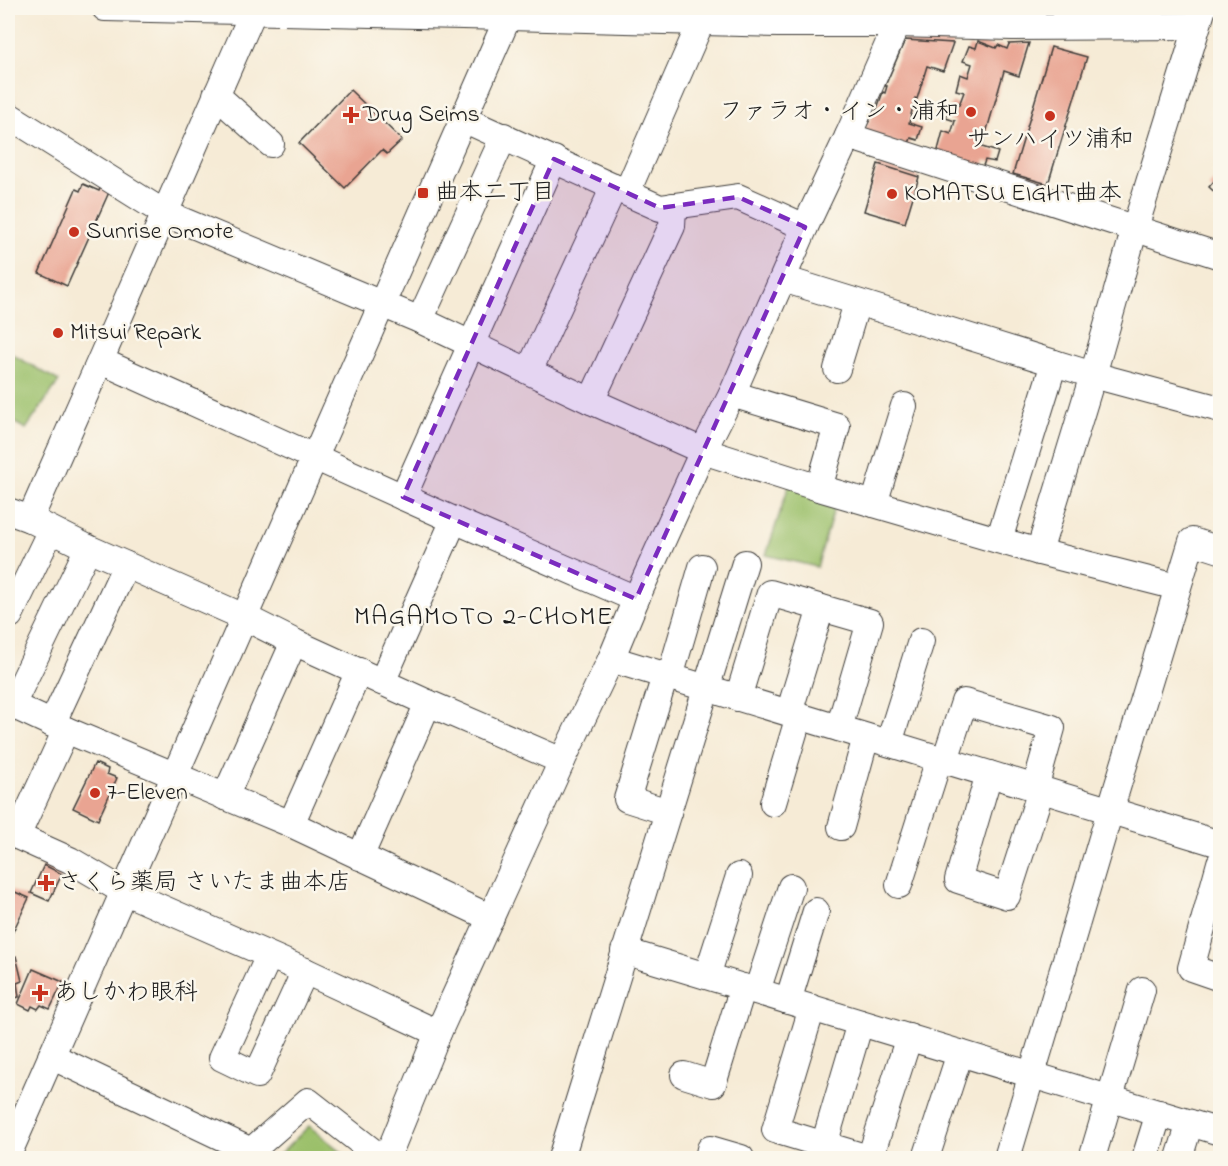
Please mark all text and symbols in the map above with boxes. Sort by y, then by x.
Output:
place label: ファラオ・イン・浦和 [719,95,959,130]
place label: Drug Seims [362,98,480,133]
marker: ファラオ・イン・浦和 [964,105,978,119]
marker: Drug Seims [344,108,358,122]
marker: サンハイツ浦和 [1043,109,1057,123]
place label: サンハイツ浦和 [966,123,1134,158]
place label: 曲本二丁目 [435,176,555,211]
place label: KOMATSU EIGHT曲本 [904,177,1122,212]
marker: 曲本二丁目 [416,186,430,200]
marker: KOMATSU EIGHT曲本 [885,187,899,201]
place label: Sunrise Omote [86,215,234,250]
marker: Sunrise Omote [67,225,81,239]
place label: Mitsui Repark [70,316,202,351]
marker: Mitsui Repark [51,326,65,340]
district label: MAGAMOTO 2-CHOME [354,599,614,637]
place label: 7-Eleven [107,776,188,811]
marker: 7-Eleven [88,786,102,800]
place label: さくら薬局 さいたま曲本店 [58,866,351,901]
marker: さくら薬局 さいたま曲本店 [39,876,53,890]
place label: あしかわ眼科 [54,976,198,1011]
marker: あしかわ眼科 [31,984,49,1002]

